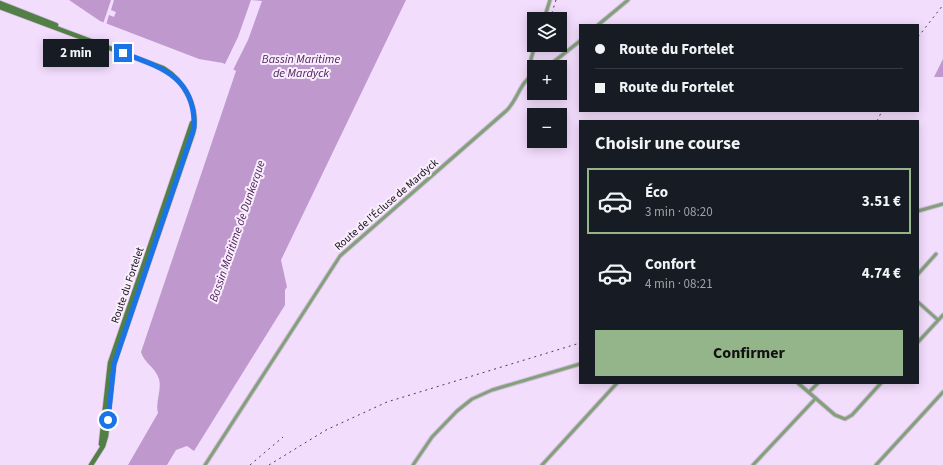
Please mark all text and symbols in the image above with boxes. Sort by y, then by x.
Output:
map controls [527,12,567,148]
button: layers [527,12,567,52]
callout: 2 min [43,39,109,67]
text: Route du Fortelet [619,39,734,60]
text: 2 min [60,44,92,62]
route end [114,44,132,62]
water label: Bassin Maritime de Mardyck [262,51,340,82]
button: + [527,60,567,100]
text: Route du Fortelet [619,77,734,98]
button: − [527,108,567,148]
text: Choisir une course [595,131,740,156]
street label: Route de l'Écluse de Mardyck [331,155,442,254]
water label: Bassin Maritime de Dunkerque [205,158,270,304]
text: Éco [645,182,668,203]
icon: car [597,183,633,219]
text: 3.51 € [862,191,901,212]
text: 3 min · 08:20 [645,203,713,221]
street label: Route du Fortelet [107,245,148,325]
text: Confort [645,254,696,275]
icon: car [597,255,633,291]
text: 4.74 € [862,263,901,284]
text: 4 min · 08:21 [645,275,713,293]
button: Confirmer [595,330,903,376]
route start [99,411,117,429]

